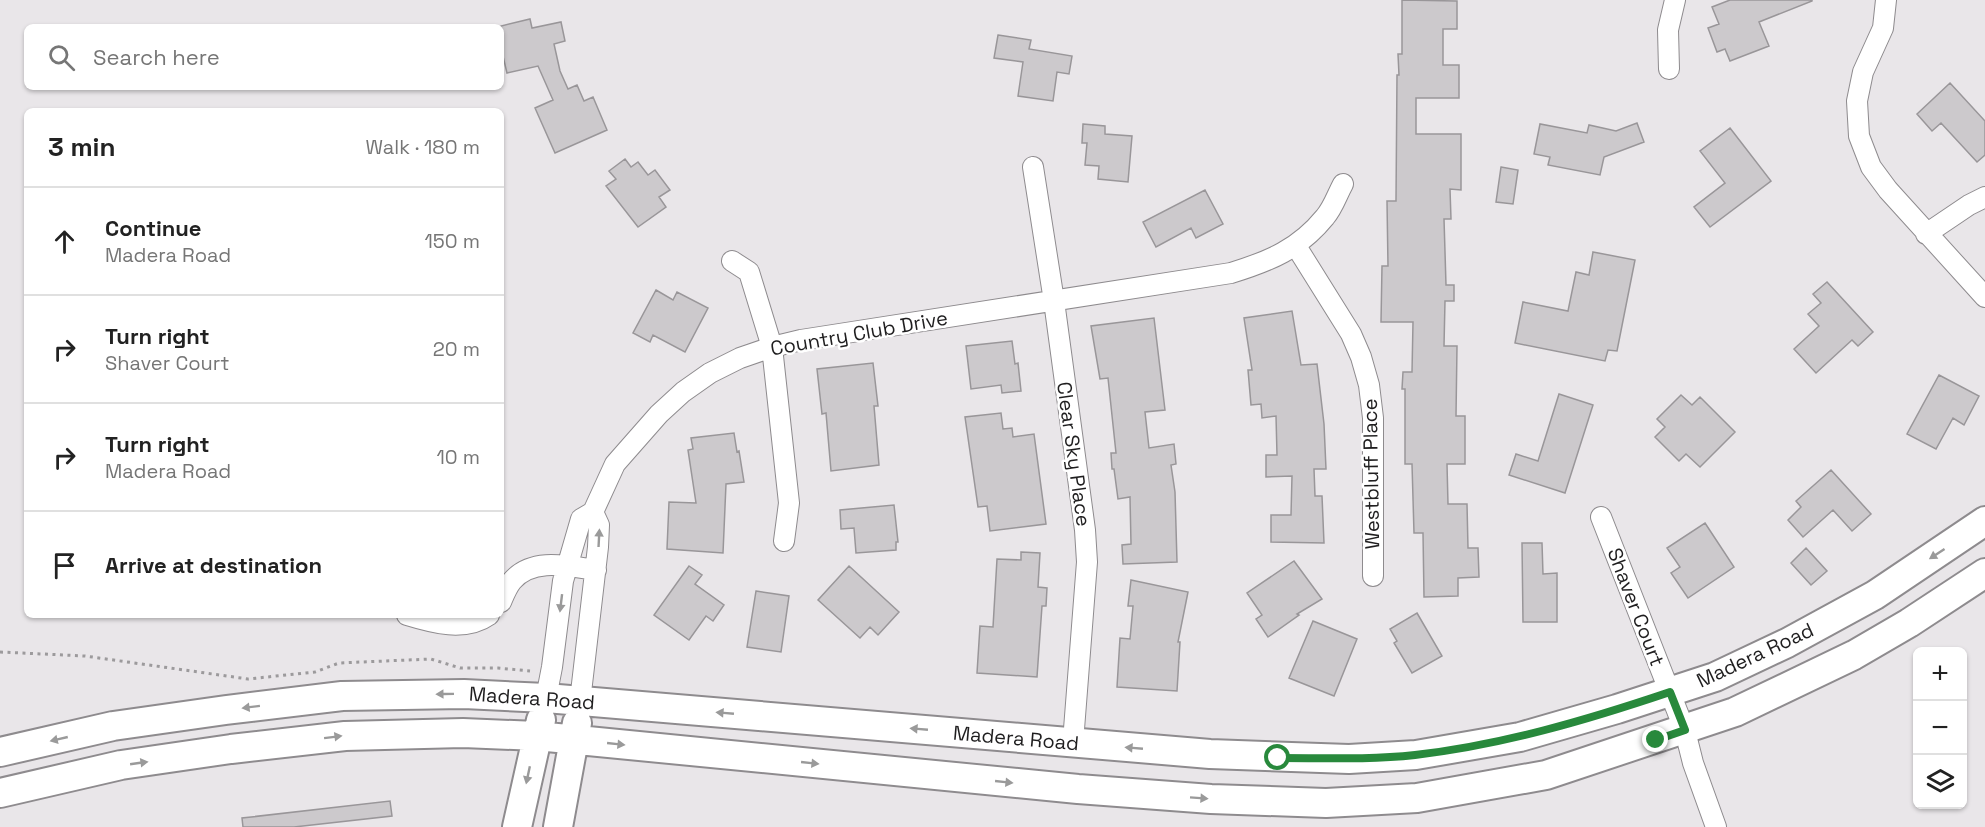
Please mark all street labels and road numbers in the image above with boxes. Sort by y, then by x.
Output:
street label: Country Club Drive [768,305,950,361]
street label: Clear Sky Place [1051,380,1097,528]
street label: Westbluff Place [1357,398,1385,550]
street label: Shaver Court [1602,544,1670,670]
street label: Madera Road [1692,617,1818,693]
street label: Madera Road [468,681,596,715]
street label: Madera Road [952,720,1080,756]

